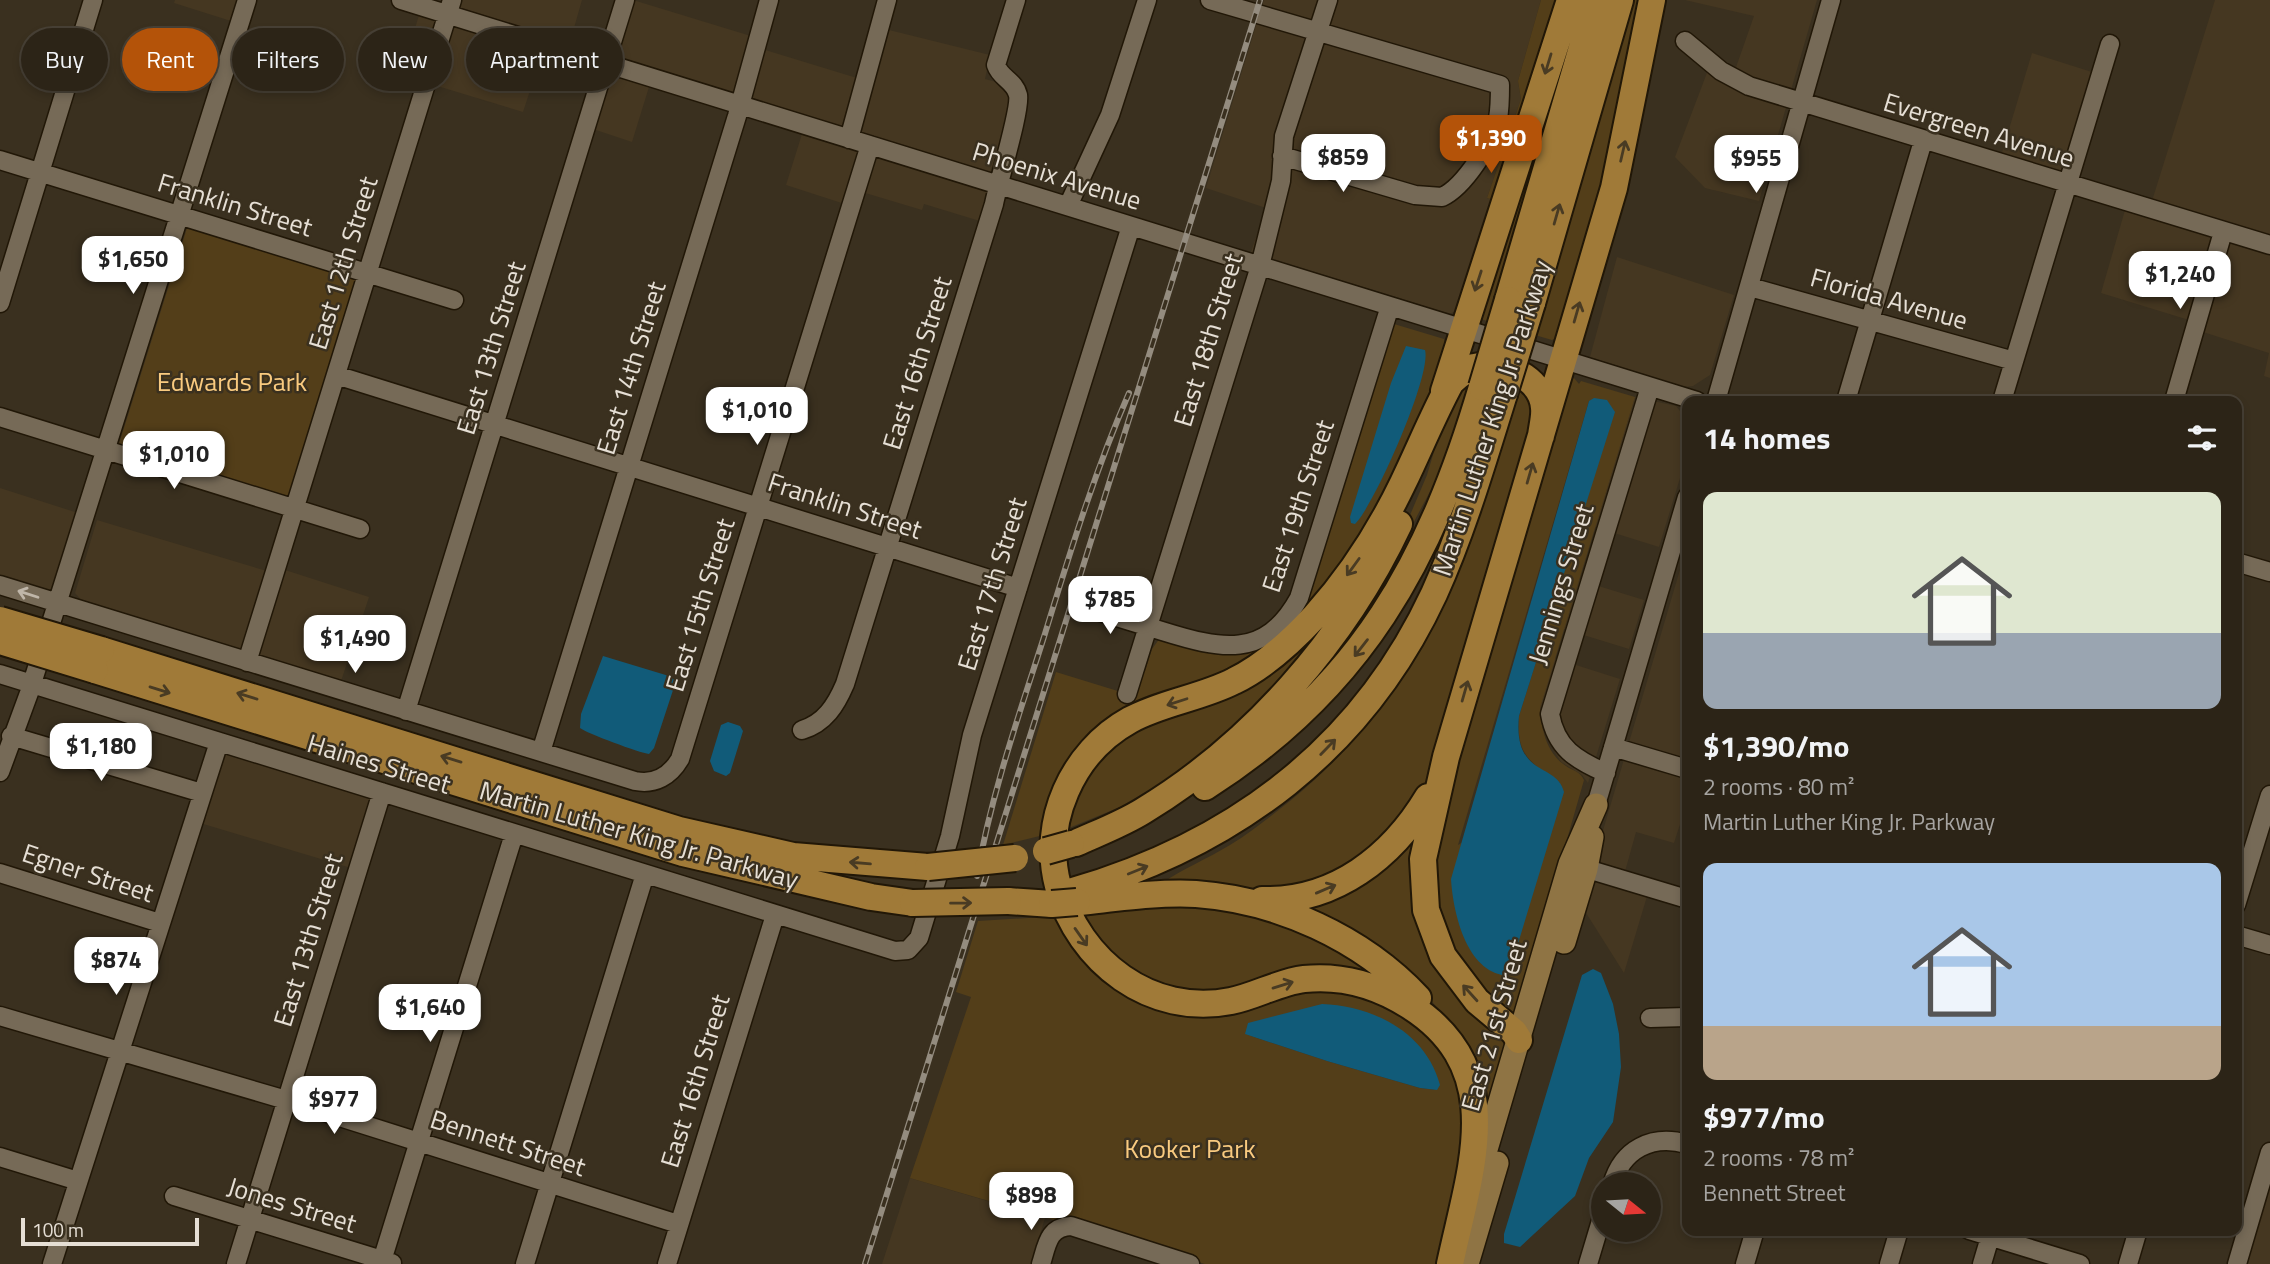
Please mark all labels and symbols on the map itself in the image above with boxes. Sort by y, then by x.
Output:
one-way arrow [1540,53,1553,75]
street label: Evergreen Avenue [1879,82,2079,177]
pin: $1,390 [1434,116,1548,175]
street label: Phoenix Avenue [968,131,1146,220]
pin: $859 [1302,134,1384,194]
pin: $955 [1715,136,1797,195]
one-way arrow [1617,140,1630,163]
street label: Franklin Street [153,162,317,247]
street label: East 12th Street [298,171,387,354]
one-way arrow [1552,203,1565,225]
pin: $1,650 [76,236,190,296]
street label: East 18th Street [1163,248,1252,431]
pin: $1,240 [2123,252,2237,311]
street label: Martin Luther King Jr. Parkway [1422,255,1561,581]
street label: East 13th Street [446,256,535,439]
street label: Florida Avenue [1806,257,1972,340]
one-way arrow [1471,270,1484,292]
street label: East 16th Street [872,271,961,454]
street label: East 14th Street [586,276,675,459]
one-way arrow [1572,301,1585,323]
park label: Edwards Park [157,362,307,401]
pin: $1,010 [700,388,814,447]
street label: East 19th Street [1251,415,1344,597]
pin: $1,010 [117,432,231,491]
street label: Franklin Street [763,462,927,549]
one-way arrow [1524,462,1537,484]
street label: East 17th Street [947,492,1036,675]
street label: Jennings Street [1518,499,1603,669]
street label: East 15th Street [655,513,744,696]
one-way arrow [1346,557,1360,576]
pin: $785 [1069,576,1151,636]
one-way arrow [18,587,40,599]
pin: $1,490 [298,616,412,675]
one-way arrow [1354,638,1369,656]
one-way arrow [1460,681,1473,703]
one-way arrow [149,685,171,698]
one-way arrow [236,688,258,701]
one-way arrow [1166,697,1188,710]
street label: Haines Street [303,723,456,804]
pin: $1,180 [44,724,158,783]
one-way arrow [1319,739,1336,756]
one-way arrow [440,751,462,764]
street label: Martin Luther King Jr. Parkway [475,770,803,899]
street label: Egner Street [17,833,159,912]
street label: East 13th Street [263,848,352,1031]
one-way arrow [850,856,872,869]
one-way arrow [1127,863,1149,876]
one-way arrow [1315,882,1337,895]
one-way arrow [949,896,972,910]
one-way arrow [1074,927,1088,946]
street label: East 21st Street [1450,934,1537,1116]
pin: $874 [75,937,157,997]
one-way arrow [1271,977,1293,990]
pin: $1,640 [373,984,487,1044]
one-way arrow [1462,984,1478,1002]
street label: East 16th Street [650,989,739,1172]
pin: $977 [293,1076,375,1136]
street label: Bennett Street [426,1099,591,1186]
park label: Kooker Park [1124,1129,1256,1168]
street label: Jones Street [223,1166,361,1243]
pin: $898 [990,1172,1072,1232]
north arrow [1591,1172,1661,1242]
scale bar [21,1215,200,1247]

